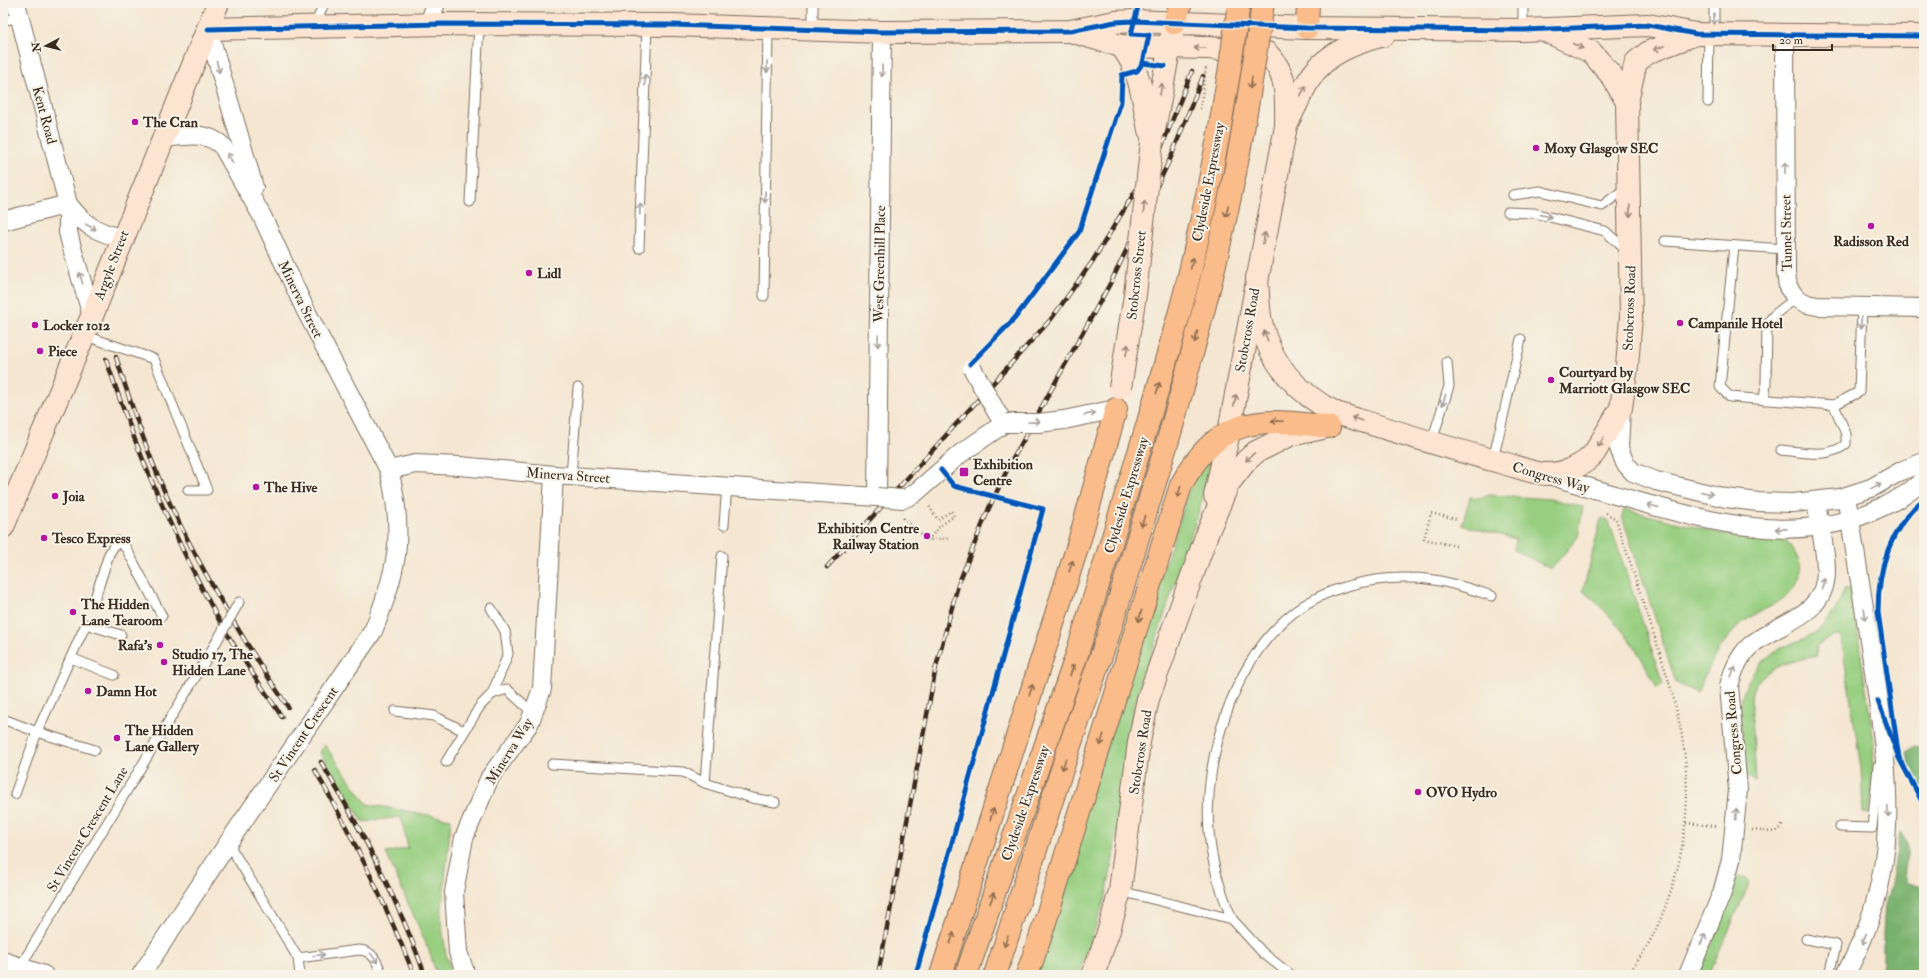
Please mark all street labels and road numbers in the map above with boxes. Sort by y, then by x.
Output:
street label: Kent Road [29,84,60,146]
street label: Clydeside Expressway [1189,120,1230,243]
street label: Tunnel Street [1777,194,1796,272]
street label: West Greenhill Place [870,205,889,324]
street label: Argyle Street [90,228,134,304]
street label: Stobcross Street [1123,229,1150,321]
street label: Minerva Street [274,258,327,341]
street label: Stobcross Road [1620,265,1639,351]
street label: Stobcross Road [1232,287,1263,374]
street label: Clydeside Expressway [1101,434,1153,556]
street label: Congress Way [1510,458,1592,498]
street label: Minerva Street [525,464,611,487]
street label: St Vincent Crescent [265,683,342,785]
street label: Congress Road [1721,690,1746,776]
street label: Stobcross Road [1125,709,1156,796]
street label: Minerva Way [482,714,538,788]
street label: Clydeside Expressway [998,742,1054,863]
street label: St Vincent Crescent Lane [43,763,132,895]

